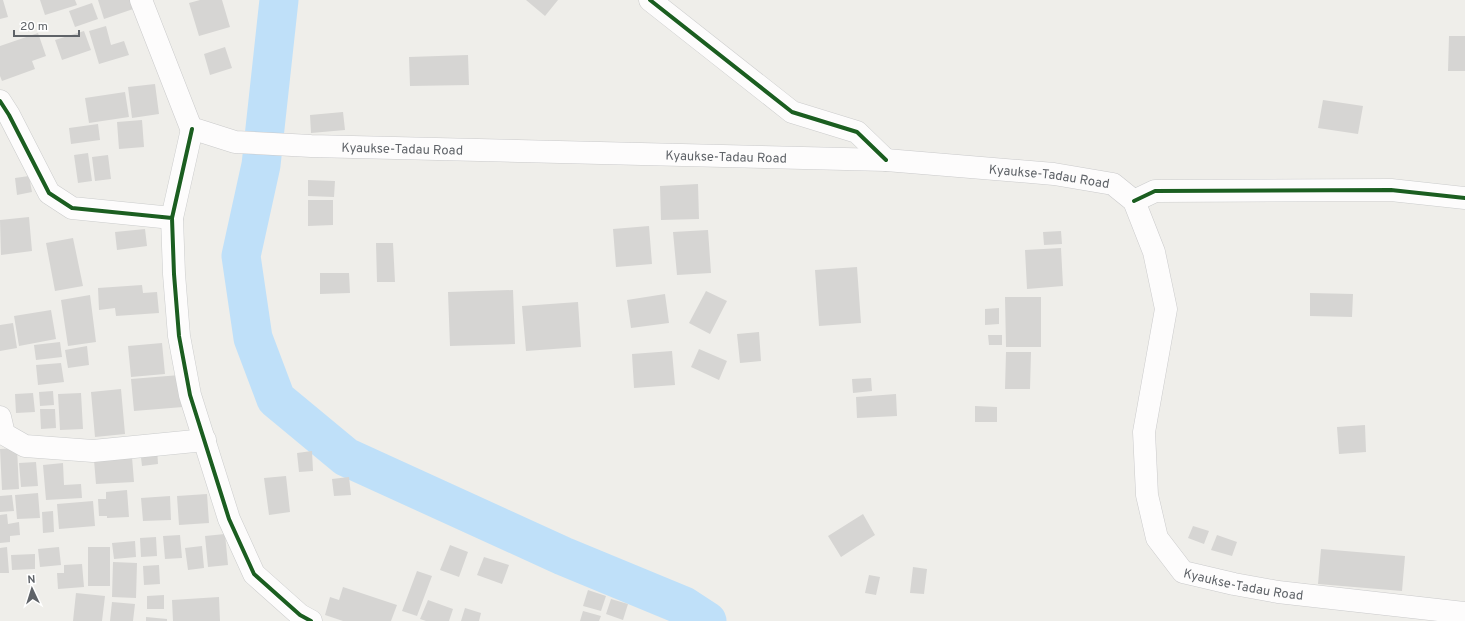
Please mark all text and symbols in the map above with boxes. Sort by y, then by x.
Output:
scale bar [14,12,79,38]
text: 20 m [20,19,48,35]
street label: Kyaukse-Tadau Road [341,141,463,160]
street label: Kyaukse-Tadau Road [665,149,787,168]
street label: Kyaukse-Tadau Road [988,163,1111,193]
street label: Kyaukse-Tadau Road [1182,566,1304,605]
north arrow [12,569,52,609]
text: N [27,573,36,587]

